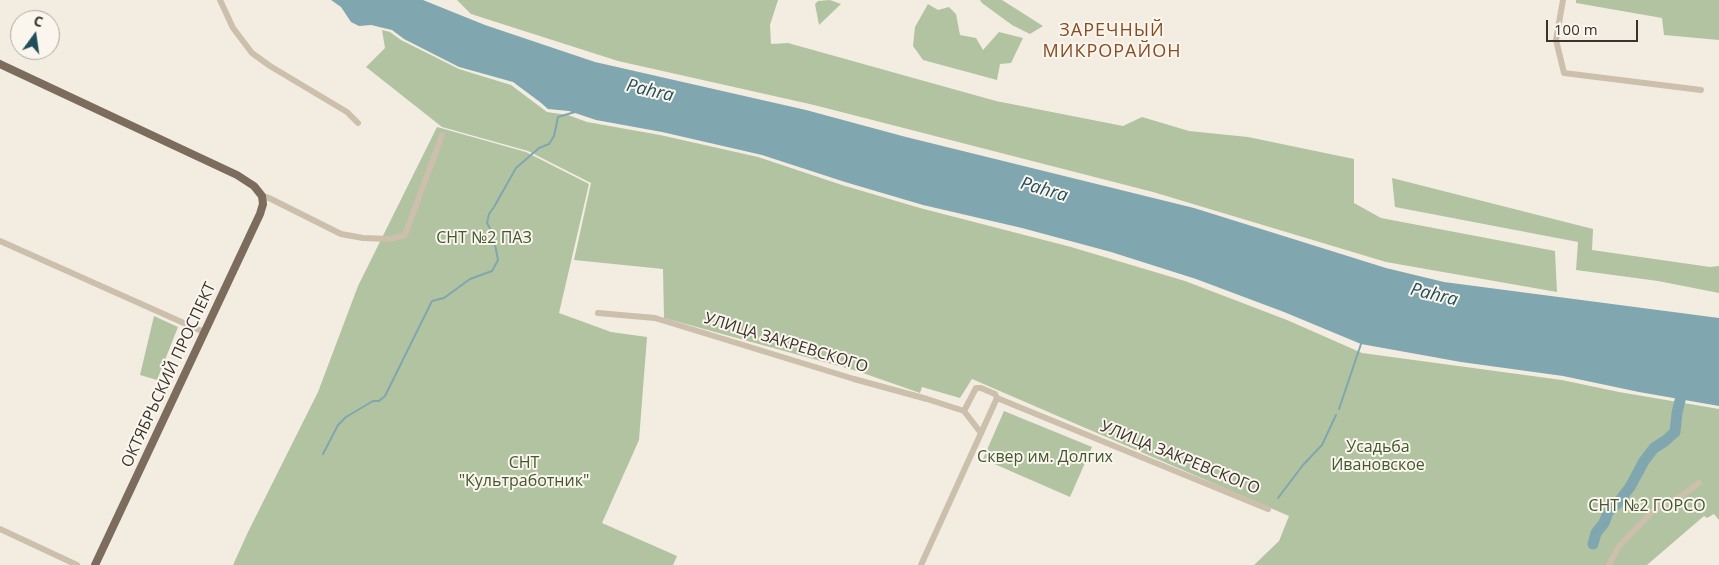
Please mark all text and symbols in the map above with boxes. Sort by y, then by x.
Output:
north arrow [10,10,60,60]
scale bar [1549,10,1642,42]
text: С [32,11,45,31]
text: 100 m [1554,19,1598,39]
district label: ЗАРЕЧНЫЙ МИКРОРАЙОН [1041,20,1183,62]
water label: Pahra [624,75,676,107]
water label: Pahra [1018,173,1070,207]
park label: СНТ №2 ПАЗ [436,228,532,248]
street label: ОКТЯБРЬСКИЙ ПРОСПЕКТ [118,279,220,471]
water label: Pahra [1408,279,1460,311]
street label: УЛИЦА ЗАКРЕВСКОГО [702,309,870,377]
street label: УЛИЦА ЗАКРЕВСКОГО [1097,417,1263,499]
park label: Усадьба Ивановское [1331,437,1425,475]
park label: Сквер им. Долгих [977,447,1113,467]
park label: СНТ "Культработник" [459,453,589,491]
park label: СНТ №2 ГОРСО [1588,496,1706,516]

